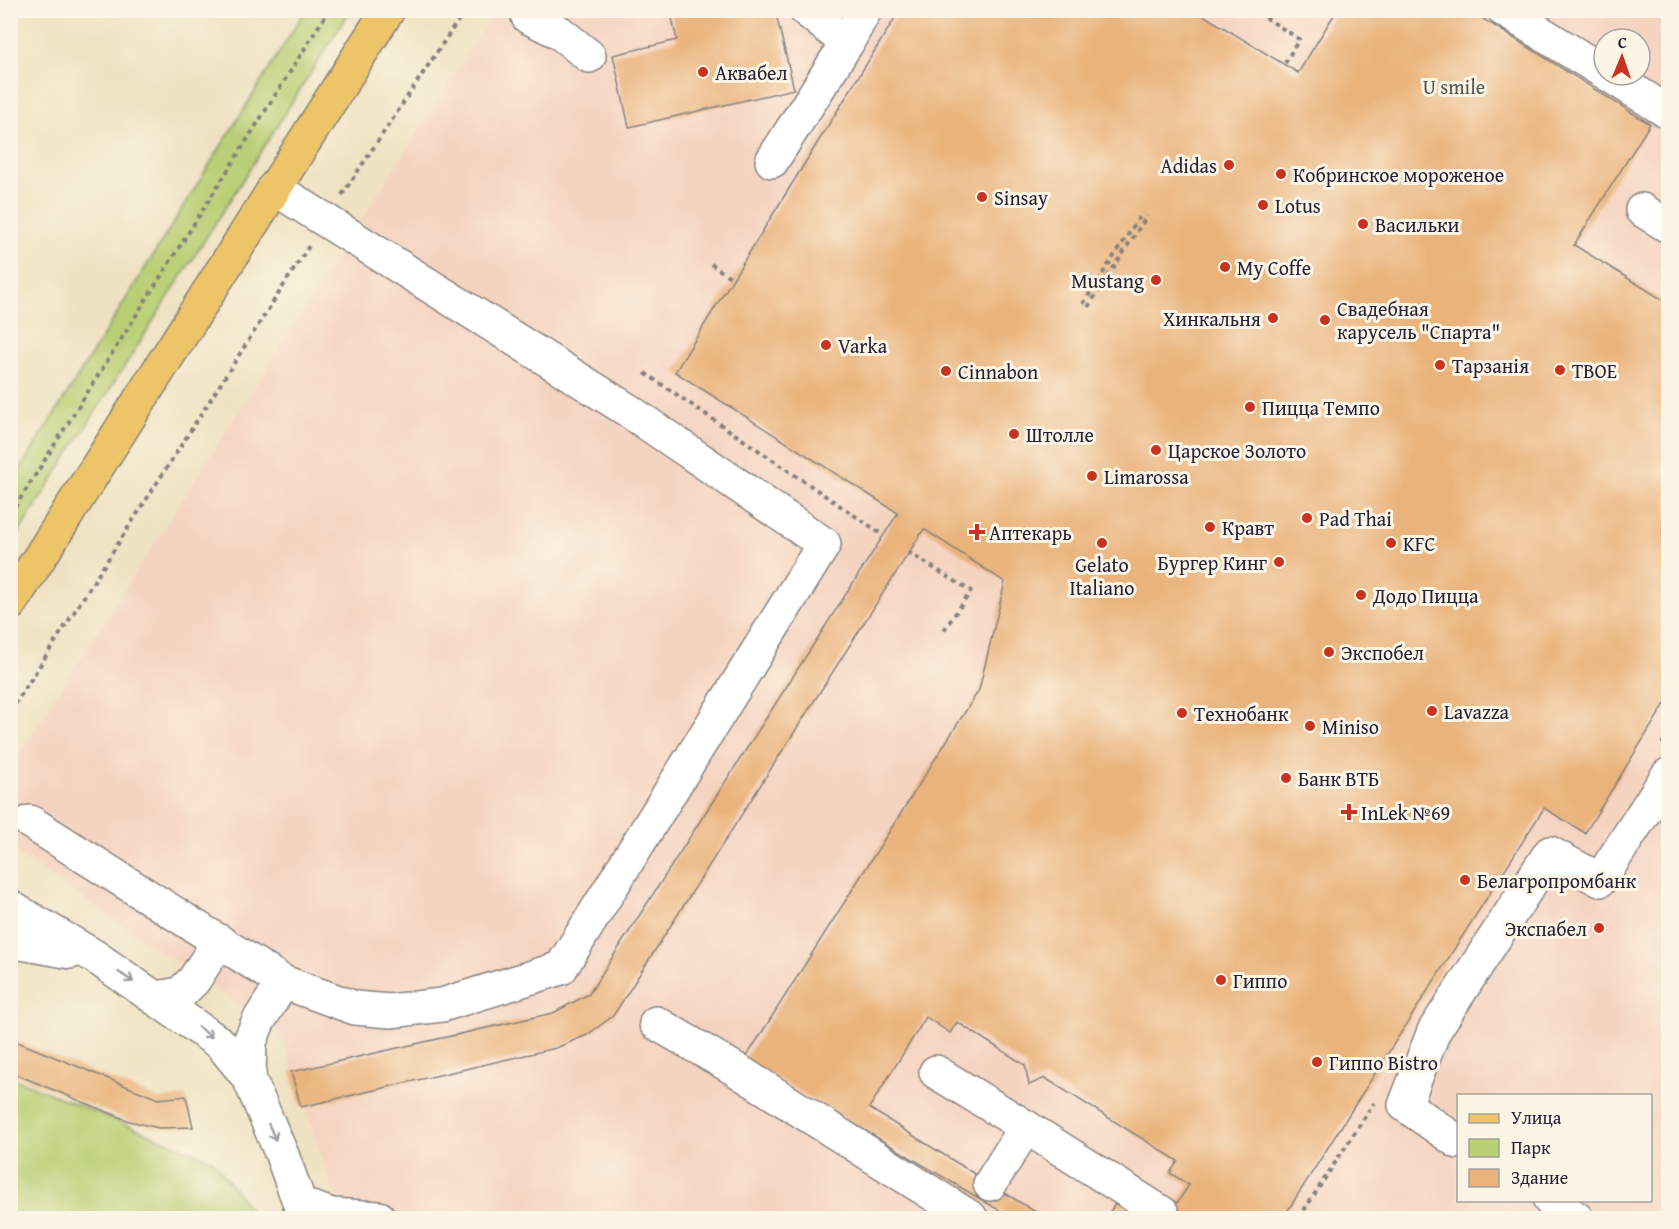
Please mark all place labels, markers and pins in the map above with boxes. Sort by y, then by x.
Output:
place label: Аквабел [715,58,788,87]
marker: Аквабел [696,65,710,79]
place label: Adidas [1161,151,1217,180]
marker: Adidas [1222,158,1236,172]
place label: Кобринское мороженое [1293,160,1504,189]
marker: Кобринское мороженое [1274,167,1288,181]
place label: Sinsay [994,183,1048,212]
marker: Sinsay [975,190,989,204]
place label: Lotus [1275,191,1321,220]
marker: Lotus [1256,198,1270,212]
place label: Васильки [1375,210,1460,239]
marker: Васильки [1356,217,1370,231]
place label: My Coffe [1237,253,1311,282]
marker: My Coffe [1218,260,1232,274]
place label: Mustang [1071,266,1144,295]
marker: Mustang [1149,273,1163,287]
place label: Свадебная карусель "Спарта" [1337,294,1500,346]
place label: Хинкальня [1163,304,1261,333]
marker: Хинкальня [1266,311,1280,325]
marker: Свадебная карусель "Спарта" [1318,313,1332,327]
place label: Varka [838,331,888,360]
marker: Varka [819,338,833,352]
place label: Тарзанія [1452,351,1529,380]
place label: ТВОЕ [1572,356,1617,385]
place label: Cinnabon [958,357,1038,386]
marker: Тарзанія [1433,358,1447,372]
marker: ТВОЕ [1553,363,1567,377]
marker: Cinnabon [939,364,953,378]
place label: Пицца Темпо [1262,393,1380,422]
marker: Пицца Темпо [1243,400,1257,414]
place label: Штолле [1026,420,1094,449]
marker: Штолле [1007,427,1021,441]
place label: Царское Золото [1168,436,1306,465]
marker: Царское Золото [1149,443,1163,457]
place label: Limarossa [1104,462,1189,491]
marker: Limarossa [1085,469,1099,483]
place label: Pad Thai [1319,504,1392,533]
marker: Pad Thai [1300,511,1314,525]
place label: Кравт [1222,513,1274,542]
place label: Аптекарь [989,518,1072,547]
marker: Кравт [1203,520,1217,534]
marker: Аптекарь [970,525,984,539]
place label: KFC [1403,529,1436,558]
marker: Gelato Italiano [1095,536,1109,550]
marker: KFC [1384,536,1398,550]
place label: Бургер Кинг [1157,548,1268,577]
place label: Gelato Italiano [1070,550,1134,602]
marker: Бургер Кинг [1272,555,1286,569]
place label: Додо Пицца [1372,581,1479,610]
marker: Додо Пицца [1354,588,1368,602]
place label: Экспобел [1341,638,1424,667]
marker: Экспобел [1322,645,1336,659]
place label: Lavazza [1444,697,1509,726]
place label: Технобанк [1194,699,1289,728]
marker: Lavazza [1425,704,1439,718]
marker: Технобанк [1175,706,1189,720]
place label: Miniso [1322,712,1379,741]
marker: Miniso [1303,719,1317,733]
place label: Банк ВТБ [1298,764,1379,793]
marker: Банк ВТБ [1279,771,1293,785]
place label: InLek №69 [1361,798,1450,827]
marker: InLek №69 [1342,805,1356,819]
place label: Белагропромбанк [1477,866,1637,895]
marker: Белагропромбанк [1458,873,1472,887]
place label: Экспабел [1505,914,1587,943]
marker: Экспабел [1592,921,1606,935]
place label: Гиппо [1233,966,1287,995]
marker: Гиппо [1214,973,1228,987]
place label: Гиппо Bistro [1329,1048,1438,1077]
marker: Гиппо Bistro [1310,1055,1324,1069]

